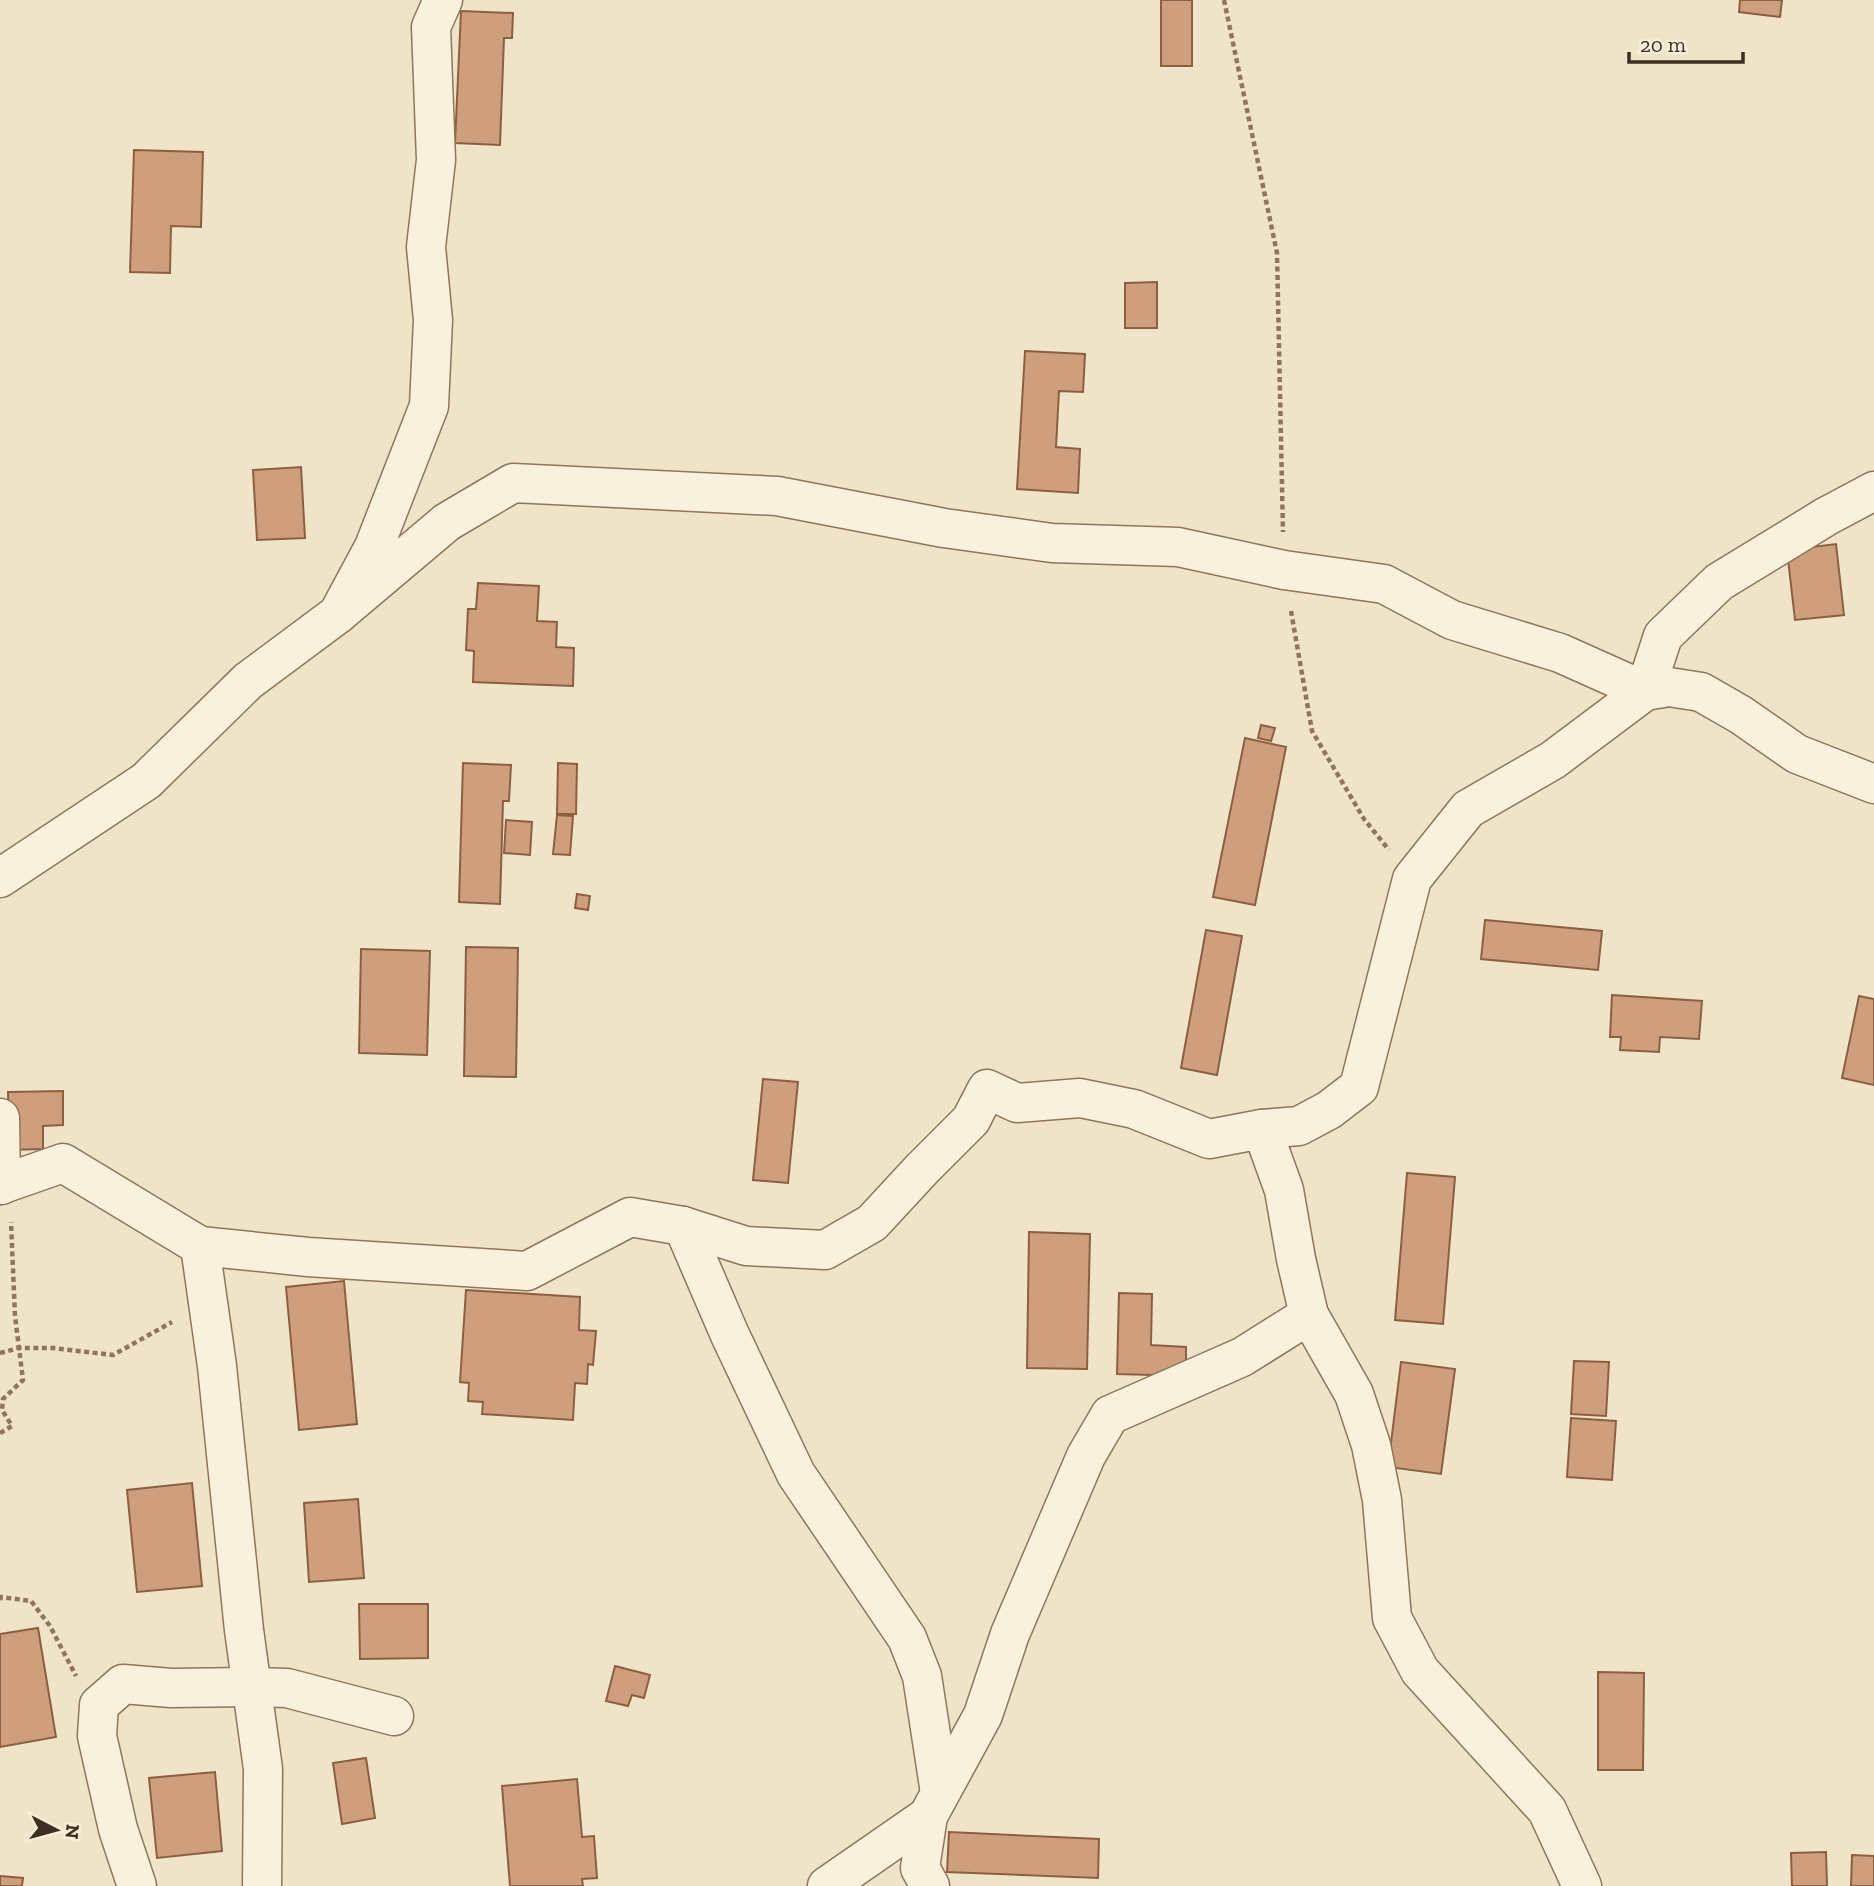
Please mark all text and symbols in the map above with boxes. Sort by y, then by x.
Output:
scale bar [1629,21,1743,65]
text: 20 m [1640,32,1686,57]
north arrow [21,1795,91,1865]
text: N [60,1823,85,1840]

